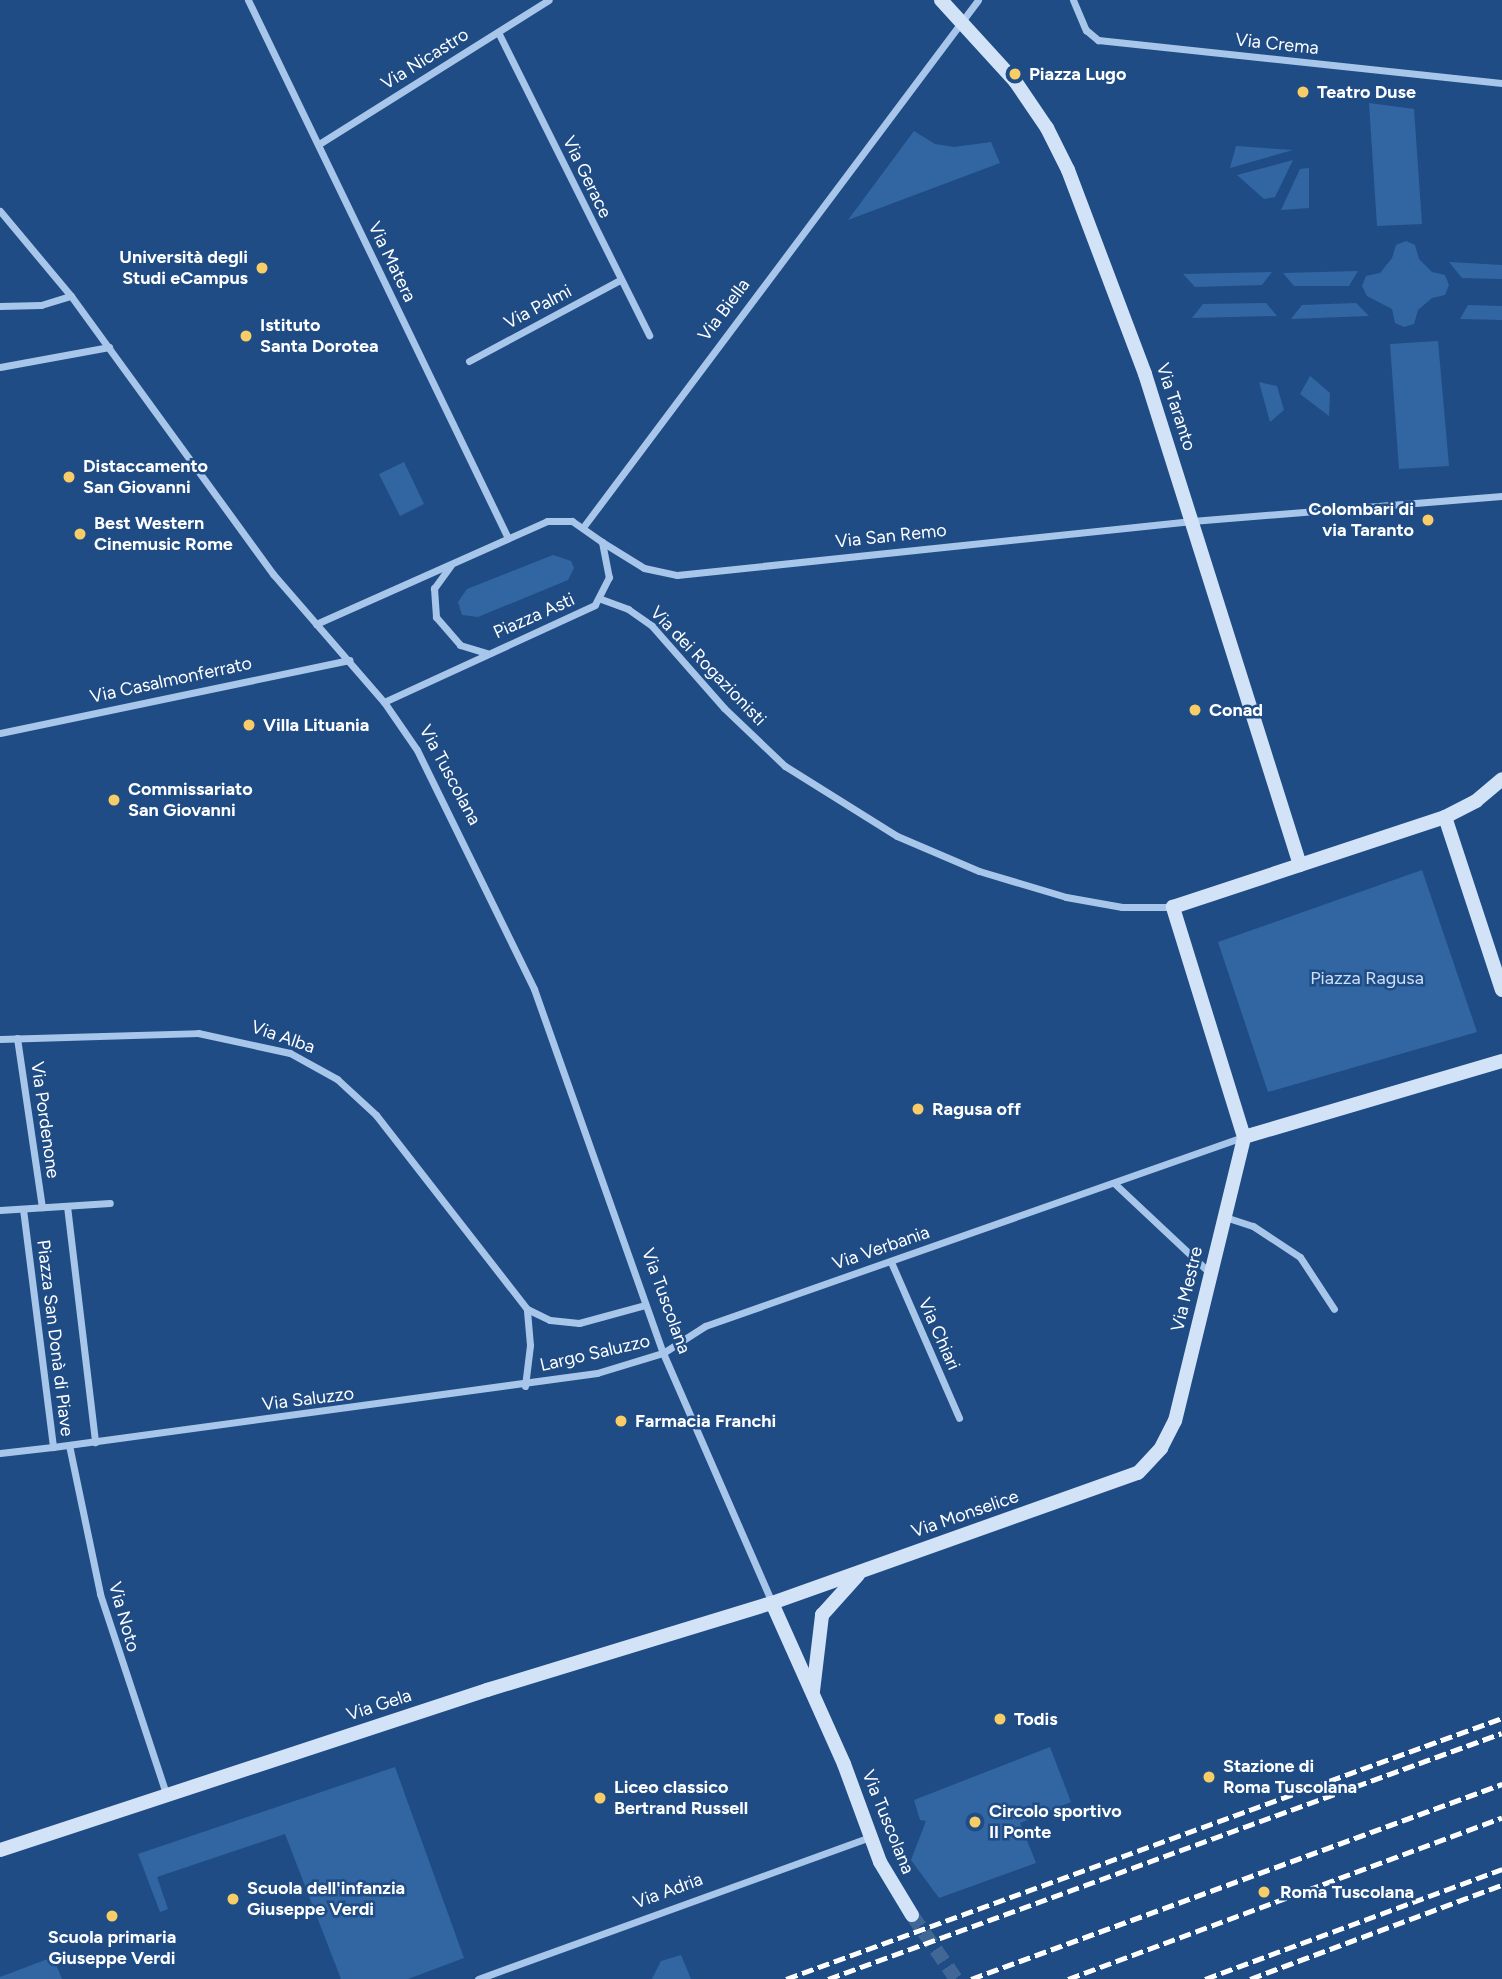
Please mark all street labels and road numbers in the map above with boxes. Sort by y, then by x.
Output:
street label: Via Nicastro [377,24,473,94]
street label: Via Crema [1234,29,1320,59]
street label: Via Gerace [558,132,616,222]
street label: Via Matera [363,218,421,306]
street label: Via Biella [694,275,754,345]
street label: Via Palmi [501,280,575,334]
street label: Via Taranto [1152,360,1200,454]
street label: Via San Remo [834,519,948,553]
street label: Piazza Asti [490,589,578,643]
street label: Via dei Rogazionisti [645,602,771,730]
street label: Via Casalmonferrato [88,652,254,708]
street label: Via Tuscolana [415,721,485,829]
street label: Via Alba [248,1016,318,1058]
street label: Via Pordenone [26,1060,64,1180]
street label: Via Verbania [830,1221,932,1275]
street label: Piazza San Donà di Piave [32,1238,78,1438]
street label: Via Mestre [1167,1244,1207,1334]
street label: Via Tuscolana [637,1245,695,1357]
street label: Via Chiari [913,1294,965,1374]
street label: Largo Saluzzo [538,1330,652,1376]
street label: Via Saluzzo [261,1383,355,1415]
street label: Via Monselice [909,1486,1021,1542]
street label: Via Noto [104,1579,144,1655]
street label: Via Gela [344,1684,414,1726]
street label: Via Tuscolana [857,1767,919,1877]
street label: Via Adria [630,1868,706,1914]

